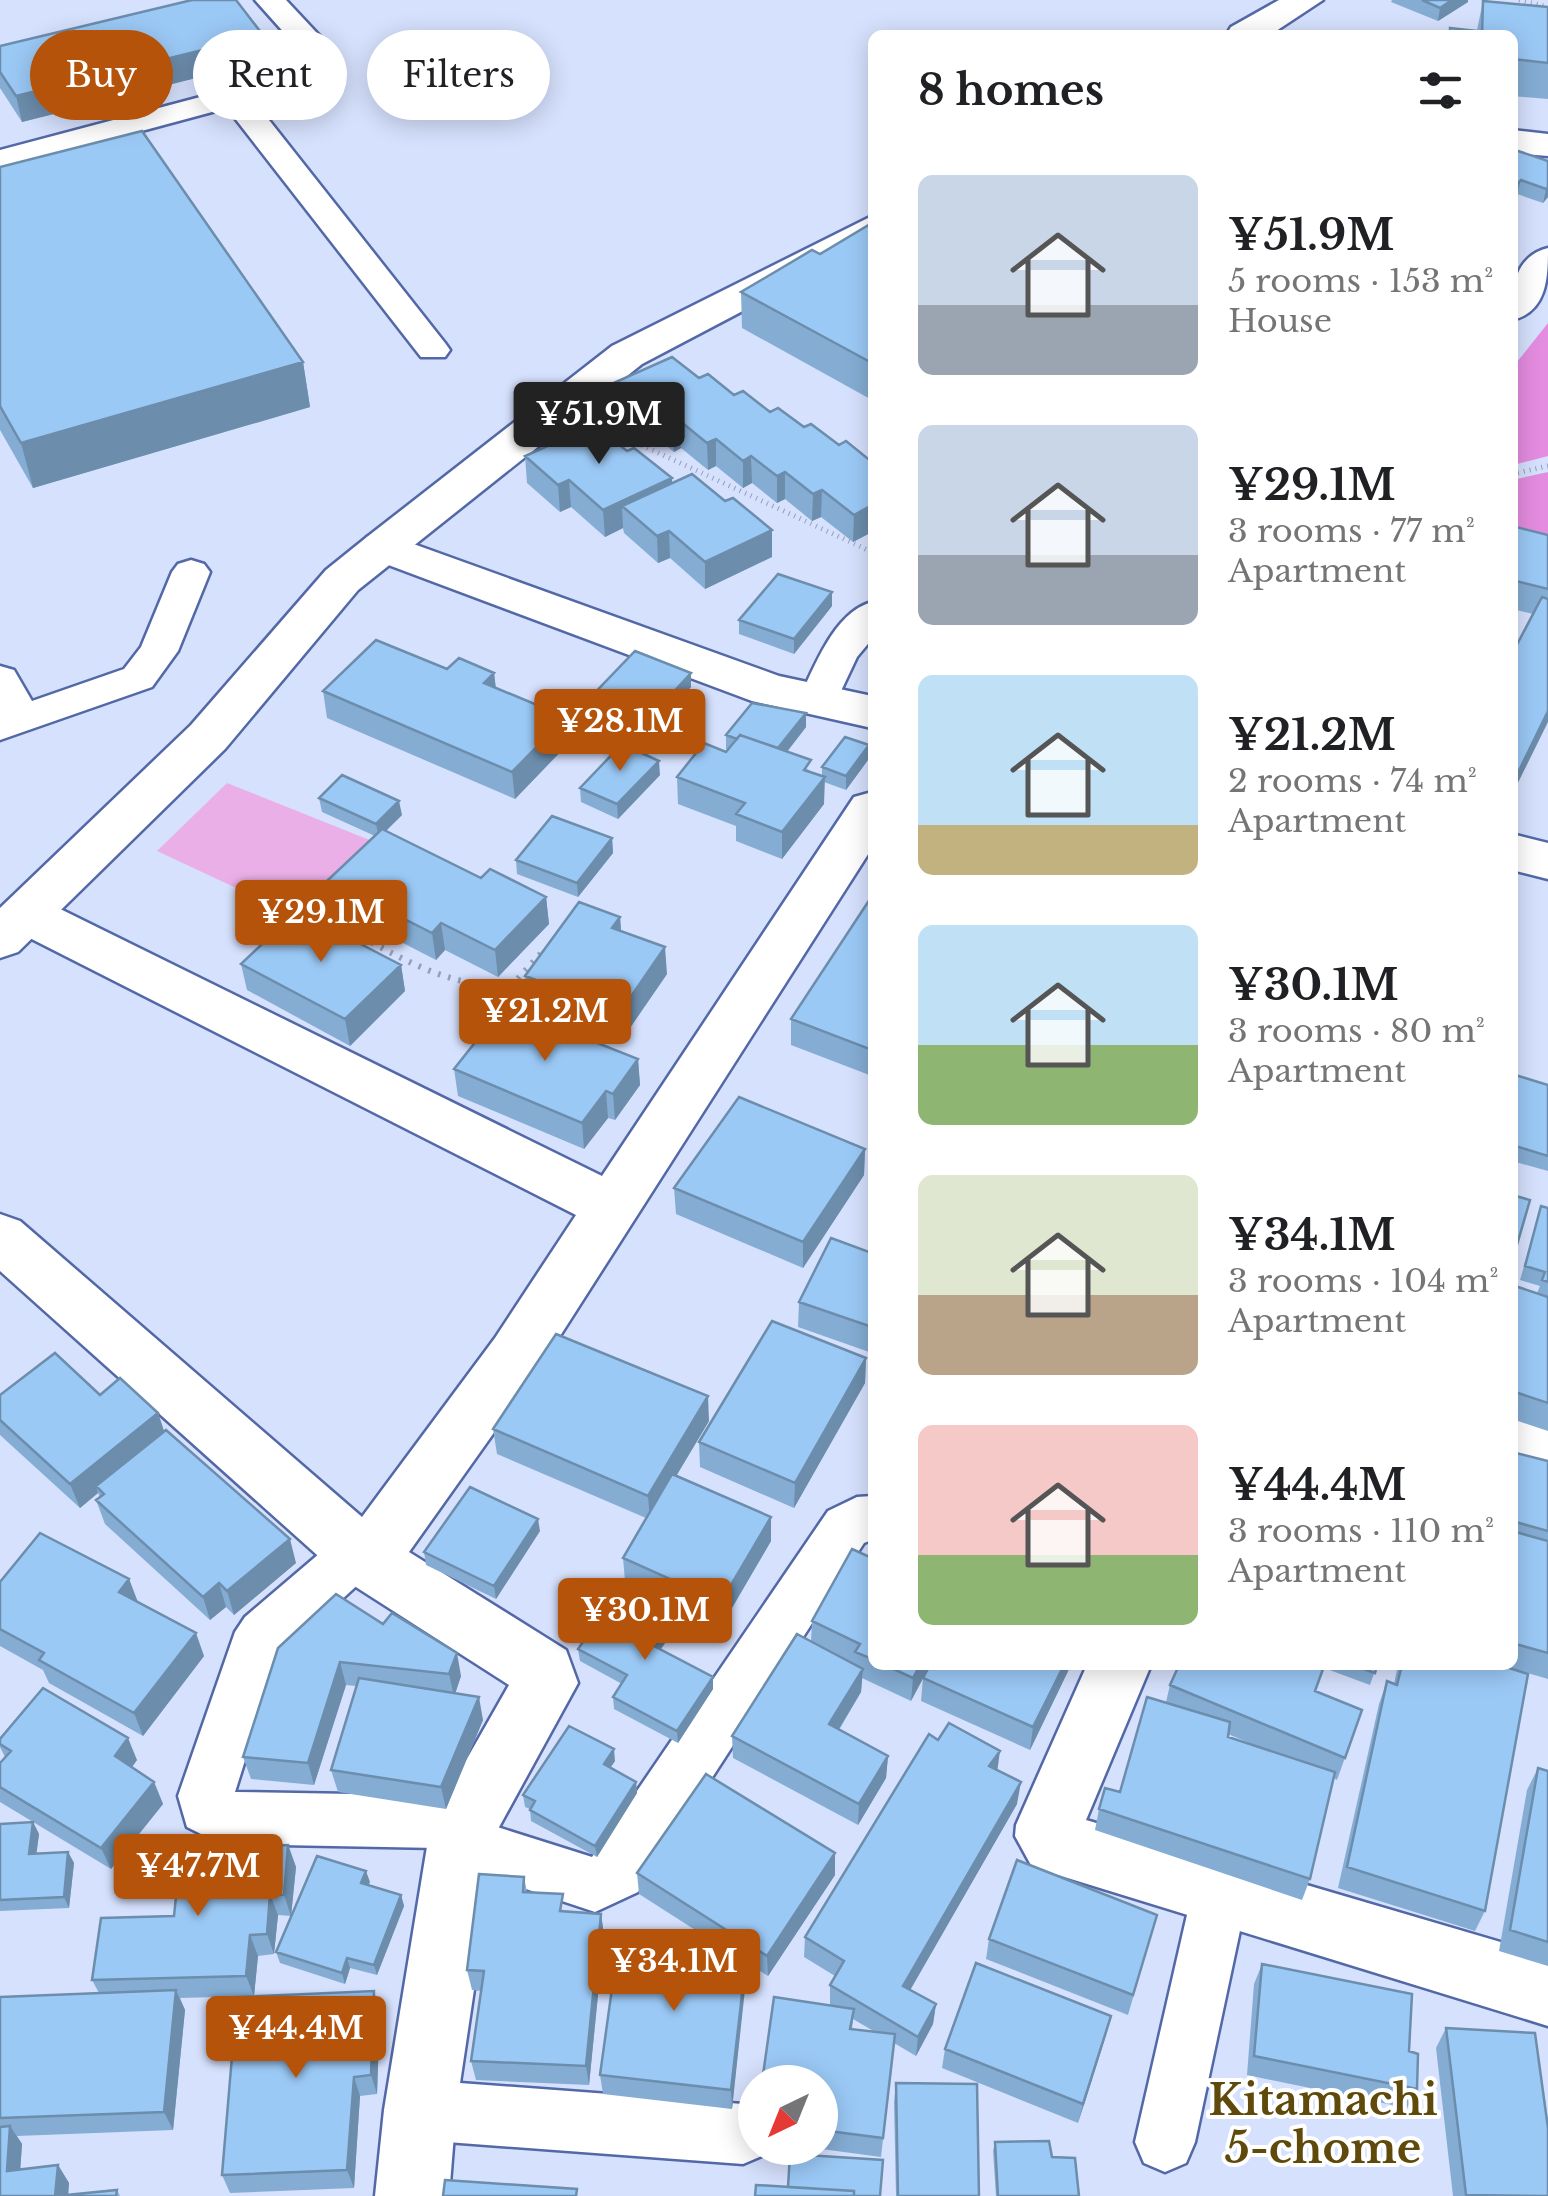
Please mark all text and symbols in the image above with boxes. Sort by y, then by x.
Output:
chip: Buy [30,30,173,120]
chip: Rent [193,30,347,120]
chip: Filters [367,30,550,120]
icon: filters [1413,63,1468,118]
text: 8 homes [918,64,1104,116]
text: ¥51.9M [1228,209,1394,261]
icon: home [998,215,1118,335]
text: 5 rooms · 153 m² [1228,261,1493,301]
text: House [1228,301,1332,341]
pin: ¥51.9M [518,382,680,467]
text: ¥51.9M [536,394,662,434]
text: ¥29.1M [1228,459,1396,511]
icon: home [998,465,1118,585]
text: 3 rooms · 77 m² [1228,511,1475,551]
text: Apartment [1228,551,1406,591]
pin: ¥28.1M [539,689,701,774]
text: ¥28.1M [556,701,684,741]
text: ¥21.2M [1228,709,1396,761]
icon: home [998,715,1118,835]
text: 2 rooms · 74 m² [1228,761,1477,801]
text: Apartment [1228,801,1406,841]
pin: ¥29.1M [240,880,402,965]
text: ¥29.1M [257,892,385,932]
text: ¥30.1M [1228,959,1399,1011]
icon: home [998,965,1118,1085]
pin: ¥21.2M [464,979,626,1064]
text: ¥21.2M [481,991,609,1031]
text: 3 rooms · 80 m² [1228,1011,1485,1051]
text: Apartment [1228,1051,1406,1091]
text: ¥34.1M [1228,1209,1396,1261]
icon: home [998,1215,1118,1335]
text: 3 rooms · 104 m² [1228,1261,1499,1301]
text: Apartment [1228,1301,1406,1341]
text: ¥44.4M [1228,1459,1406,1511]
icon: home [998,1465,1118,1585]
text: 3 rooms · 110 m² [1228,1511,1494,1551]
text: Apartment [1228,1551,1406,1591]
pin: ¥30.1M [564,1578,726,1663]
text: ¥30.1M [580,1590,710,1630]
pin: ¥47.7M [117,1834,279,1919]
text: ¥47.7M [136,1846,260,1886]
pin: ¥34.1M [593,1929,755,2014]
text: ¥34.1M [610,1941,738,1981]
pin: ¥44.4M [215,1996,377,2081]
text: ¥44.4M [228,2008,364,2048]
north arrow [738,2065,838,2165]
map controls [738,2065,838,2165]
district label: Kitamachi 5-chome [1208,2074,1438,2174]

